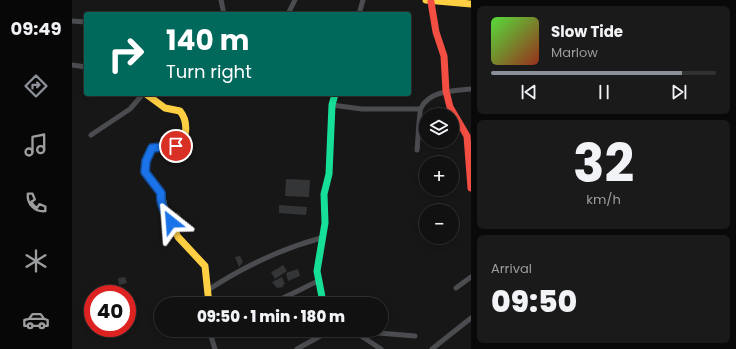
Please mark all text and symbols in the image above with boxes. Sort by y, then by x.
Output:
text: 09:49 [10,16,62,41]
text: 140 m [166,21,249,60]
text: Slow Tide [551,21,623,42]
icon: right [100,28,152,80]
text: Marlow [551,43,598,62]
text: Turn right [166,59,252,84]
icon: directions [22,72,50,100]
icon: previous [518,81,540,103]
icon: pause [593,81,615,103]
icon: next [668,81,690,103]
map controls [419,108,459,244]
button: layers [419,108,459,148]
text: 32 [573,127,634,200]
pin [159,129,193,163]
icon: music [22,131,50,159]
icon: arrive [165,135,187,157]
button: + [419,156,459,196]
icon: phone [22,189,50,217]
text: km/h [586,190,621,209]
position arrow [150,201,192,243]
button: − [419,204,459,244]
icon: climate [22,247,50,275]
text: Arrival [491,259,532,278]
text: 09:50 [491,280,577,323]
speed limit sign: 40 [84,285,136,337]
icon: car [22,306,50,334]
text: 09:50 · 1 min · 180 m [197,306,345,327]

